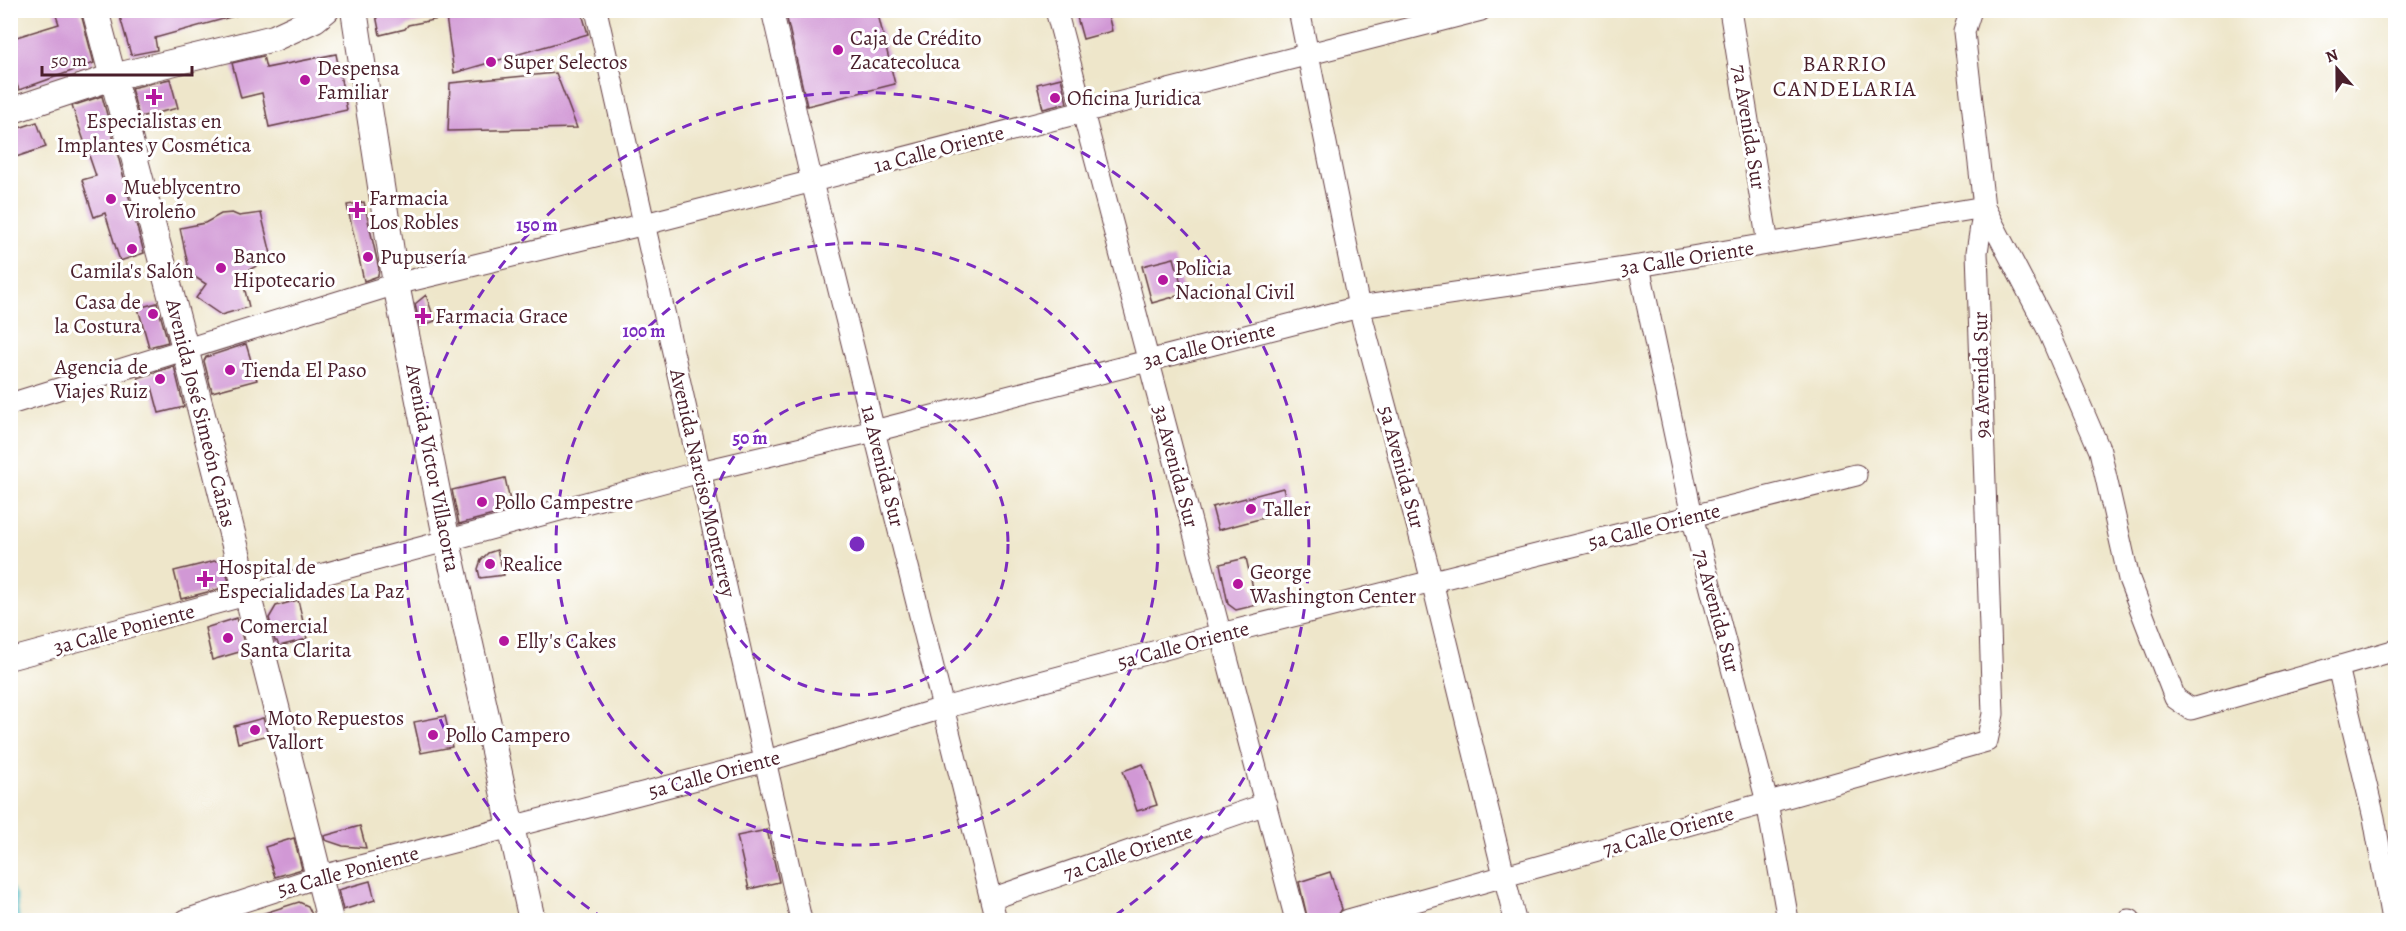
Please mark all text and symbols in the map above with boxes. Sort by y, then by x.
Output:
place label: Caja de Crédito Zacatecoluca [850,24,982,76]
scale bar [42,39,192,77]
north arrow [2307,39,2367,99]
marker: Caja de Crédito Zacatecoluca [831,43,845,57]
text: N [2323,43,2342,68]
text: 50 m [51,48,87,72]
place label: Super Selectos [503,48,628,76]
district label: BARRIO CANDELARIA [1773,49,1917,104]
place label: Despensa Familiar [317,54,400,106]
marker: Super Selectos [484,55,498,69]
street label: 7a Avenida Sur [1725,62,1773,192]
marker: Despensa Familiar [298,73,312,87]
place label: Oficina Juridica [1067,84,1202,112]
marker: Especialistas en Implantes y Cosmética [145,88,163,106]
marker: Oficina Juridica [1048,91,1062,105]
place label: Especialistas en Implantes y Cosmética [57,107,252,159]
street label: 1a Calle Oriente [871,118,1007,180]
place label: Mueblycentro Viroleño [122,173,241,225]
place label: Farmacia Los Robles [369,184,459,236]
marker: Mueblycentro Viroleño [104,192,118,206]
marker: Farmacia Los Robles [350,203,364,217]
text: 150 m [516,213,558,237]
street label: 3a Calle Oriente [1618,234,1756,282]
marker: Camila's Salón [125,242,139,256]
place label: Banco Hipotecario [233,242,335,294]
place label: Pupusería [380,243,467,271]
marker: Pupusería [361,250,375,264]
place label: Policia Nacional Civil [1175,254,1294,306]
place label: Camila's Salón [70,257,194,285]
marker: Banco Hipotecario [214,261,228,275]
marker: Policia Nacional Civil [1156,273,1170,287]
place label: Casa de la Costura [54,288,141,340]
street label: Avenida José Simeón Cañas [159,295,243,530]
place label: Farmacia Grace [435,302,568,330]
marker: Casa de la Costura [146,307,160,321]
marker: Farmacia Grace [416,309,430,323]
street label: 9a Avenida Sur [1966,311,1996,439]
street label: 3a Calle Oriente [1140,315,1278,375]
text: 100 m [623,319,665,343]
place label: Agencia de Viajes Ruiz [53,353,148,405]
place label: Tienda El Paso [242,356,366,384]
street label: Avenida Víctor Villacorta [399,361,467,574]
marker: Tienda El Paso [223,363,237,377]
street label: Avenida Narciso Monterrey [663,365,743,600]
marker: Agencia de Viajes Ruiz [153,372,167,386]
street label: 3a Avenida Sur [1146,401,1206,531]
street label: 1a Avenida Sur [854,402,912,530]
street label: 5a Avenida Sur [1372,402,1432,532]
text: 50 m [733,426,767,450]
place label: Pollo Campestre [494,488,633,516]
marker: Pollo Campestre [475,495,489,509]
place label: Taller [1263,495,1311,523]
street label: 5a Calle Oriente [1585,496,1723,556]
marker: Taller [1244,502,1258,516]
centre of rings [847,534,867,554]
street label: 7a Avenida Sur [1687,546,1747,676]
place label: Realice [502,550,562,578]
place label: Hospital de Especialidades La Paz [218,553,405,605]
marker: Realice [483,557,497,571]
place label: George Washington Center [1249,558,1416,610]
marker: Hospital de Especialidades La Paz [196,570,214,588]
marker: George Washington Center [1231,577,1245,591]
street label: 3a Calle Poniente [50,597,198,661]
place label: Comercial Santa Clarita [240,612,352,664]
street label: 5a Calle Oriente [1114,614,1252,676]
place label: Elly's Cakes [516,627,616,655]
marker: Comercial Santa Clarita [221,631,235,645]
marker: Elly's Cakes [497,634,511,648]
place label: Moto Repuestos Vallort [266,704,404,756]
place label: Pollo Campero [445,721,570,749]
marker: Moto Repuestos Vallort [248,723,262,737]
marker: Pollo Campero [426,728,440,742]
street label: 5a Calle Oriente [645,743,783,805]
street label: 7a Calle Oriente [1599,799,1737,863]
street label: 7a Calle Oriente [1059,817,1197,887]
street label: 5a Calle Poniente [274,839,422,903]

